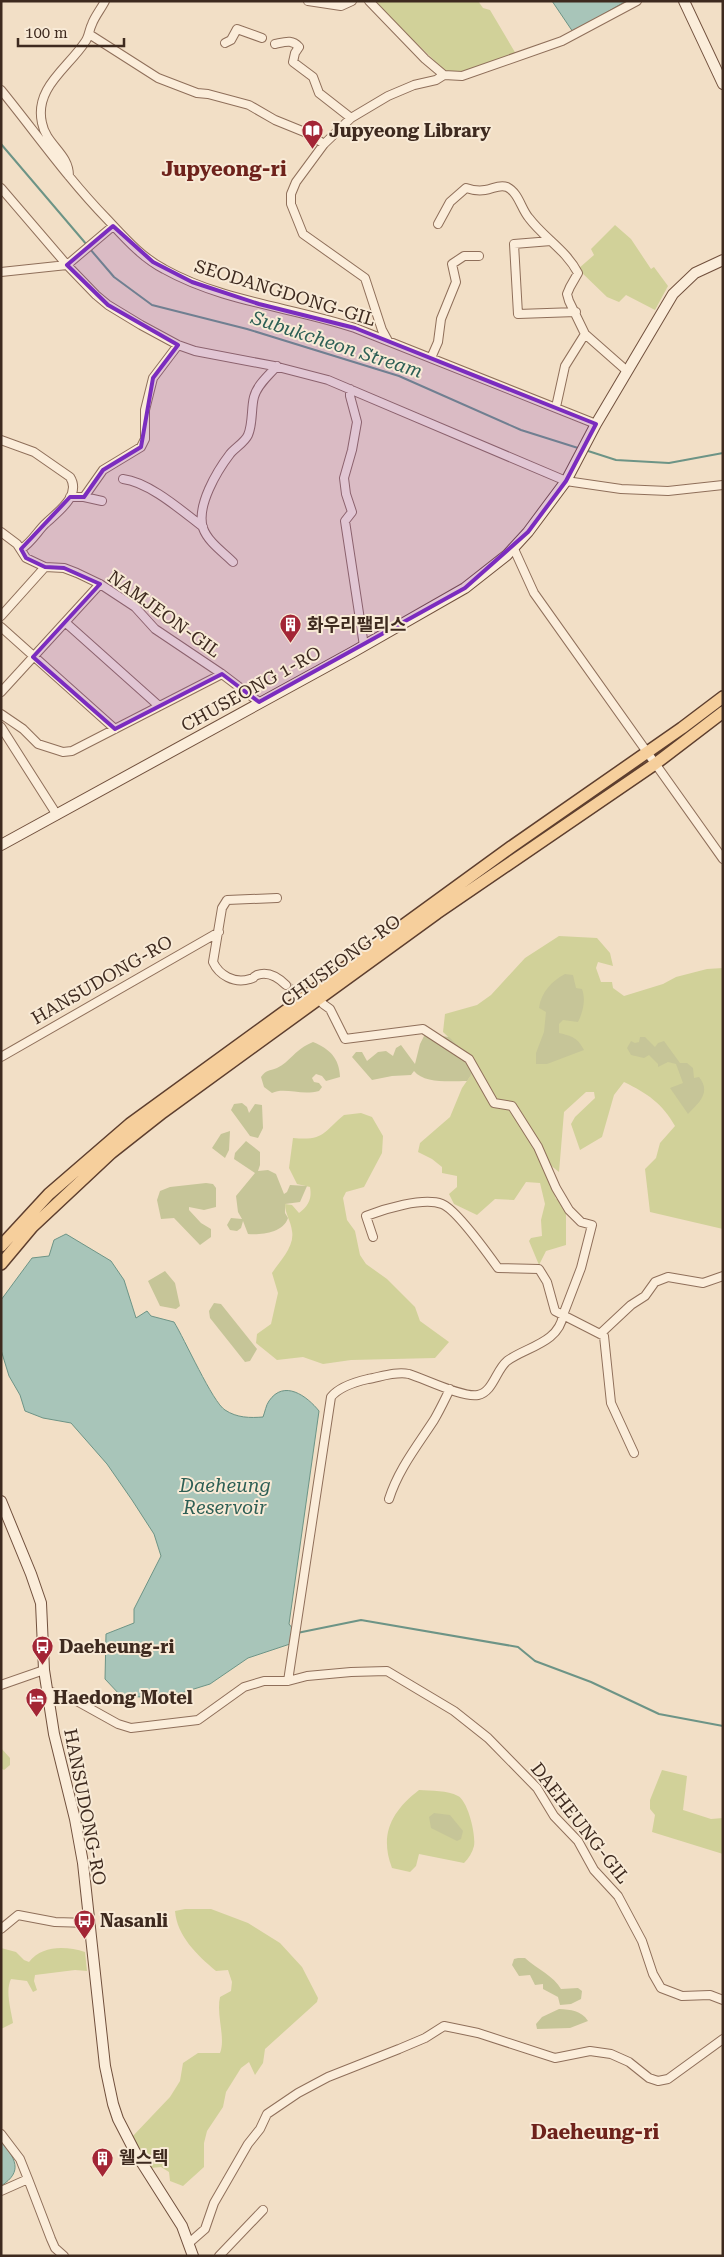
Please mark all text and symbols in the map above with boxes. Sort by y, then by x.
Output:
scale bar [18,15,124,47]
text: 100 m [25,24,68,42]
library icon: Jupyeong Library [301,119,325,150]
place label: Jupyeong Library [329,120,491,141]
district label: Jupyeong-ri [161,157,287,181]
street label: SEODANGDONG-GIL [192,255,378,330]
water label: Subukcheon Stream [247,306,426,383]
street label: NAMJEON-GIL [104,566,225,661]
building icon: 화우리팰리스 [279,613,303,644]
place label: 화우리팰리스 [307,614,406,635]
street label: CHUSEONG 1-RO [177,641,324,736]
street label: CHUSEONG-RO [277,910,405,1011]
street label: HANSUDONG-RO [28,931,176,1028]
water label: Daeheung Reservoir [178,1474,271,1519]
bus stop icon: Daeheung-ri [31,1635,55,1666]
place label: Daeheung-ri [59,1636,174,1657]
hotel icon: Haedong Motel [25,1686,49,1717]
place label: Haedong Motel [53,1687,193,1708]
street label: HANSUDONG-RO [60,1727,111,1887]
street label: DAEHEUNG-GIL [527,1758,634,1887]
bus stop icon: Nasanli [72,1909,96,1940]
place label: Nasanli [100,1910,168,1931]
district label: Daeheung-ri [531,2120,659,2144]
building icon: 웰스텍 [91,2146,115,2177]
place label: 웰스텍 [119,2147,169,2168]

